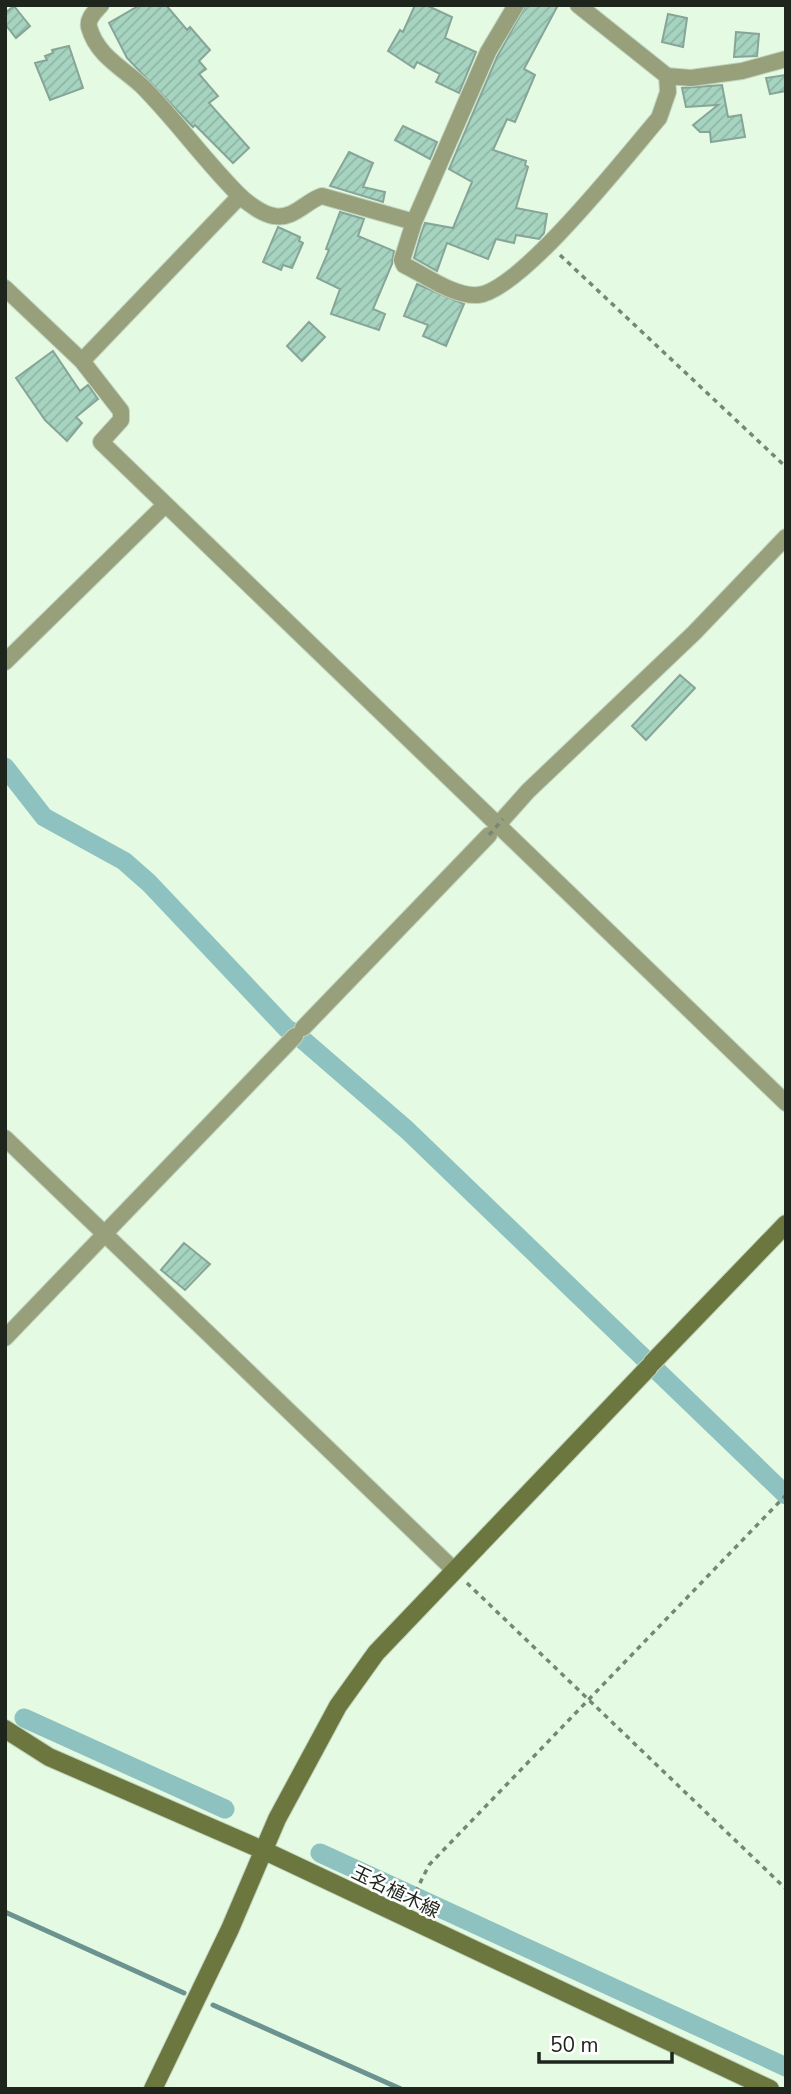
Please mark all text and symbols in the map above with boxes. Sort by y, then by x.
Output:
street label: 玉名植木線 [347,1859,444,1924]
scale bar [539,2021,672,2064]
text: 50 m [550,2031,599,2059]

